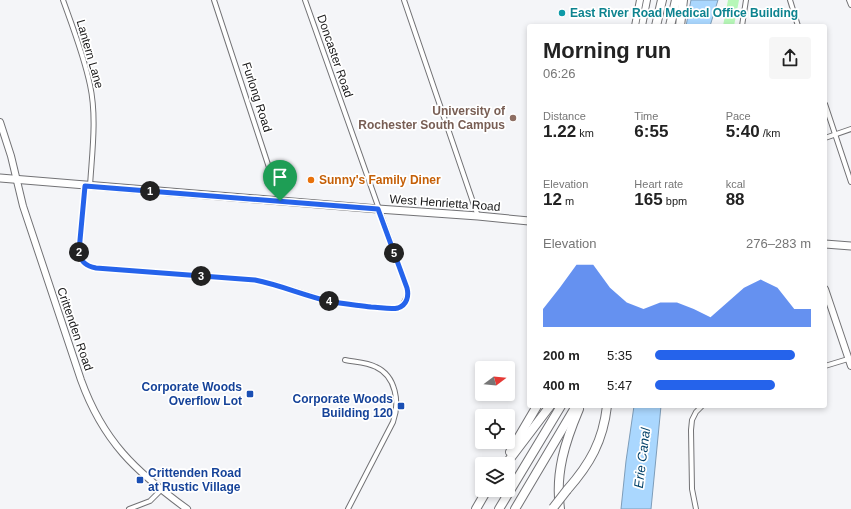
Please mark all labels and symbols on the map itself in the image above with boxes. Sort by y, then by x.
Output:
place label: East River Road Medical Office Building [570,6,798,20]
marker: East River Road Medical Office Building [557,8,567,18]
street label: Doncaster Road [314,13,356,99]
street label: Lantern Lane [74,18,107,90]
street label: Furlong Road [239,60,275,134]
place label: University of Rochester South Campus [358,104,506,132]
marker: University of Rochester South Campus [508,113,518,123]
pin [263,160,297,201]
place label: Sunny's Family Diner [319,173,441,187]
marker: Sunny's Family Diner [306,175,316,185]
pin: 1 [140,181,160,201]
street label: West Henrietta Road [389,192,501,214]
pin: 2 [69,242,89,262]
pin: 5 [384,243,404,263]
pin: 3 [191,266,211,286]
street label: Crittenden Road [54,285,96,373]
pin: 4 [319,291,339,311]
north arrow [475,361,515,401]
place label: Corporate Woods Overflow Lot [142,380,242,408]
marker: Corporate Woods Overflow Lot [245,389,255,399]
place label: Corporate Woods Building 120 [293,392,393,420]
marker: Corporate Woods Building 120 [396,401,406,411]
water label: Erie Canal [631,426,653,489]
place label: Crittenden Road at Rustic Village [148,466,241,494]
marker: Crittenden Road at Rustic Village [135,475,145,485]

